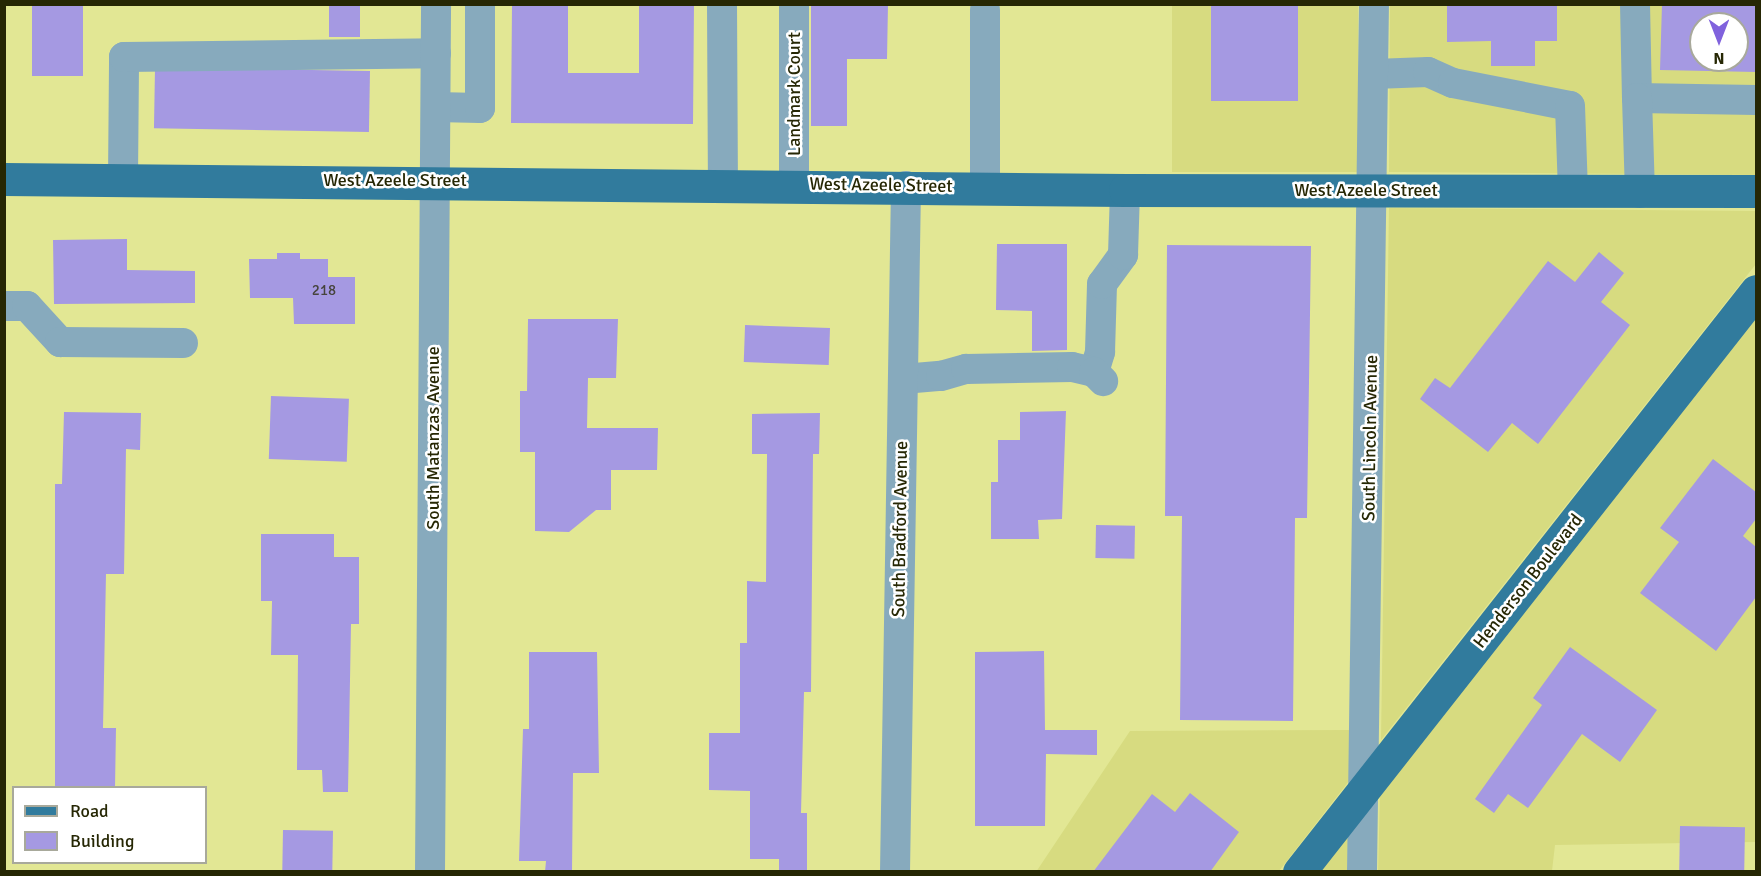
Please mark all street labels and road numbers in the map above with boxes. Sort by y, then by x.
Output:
street label: Landmark Court [783,32,805,156]
street label: West Azeele Street [323,169,467,191]
street label: West Azeele Street [809,173,953,197]
street label: West Azeele Street [1294,179,1438,201]
street label: South Matanzas Avenue [422,346,444,530]
street label: South Lincoln Avenue [1358,355,1382,521]
street label: South Bradford Avenue [888,441,912,617]
street label: Henderson Boulevard [1469,510,1587,652]

